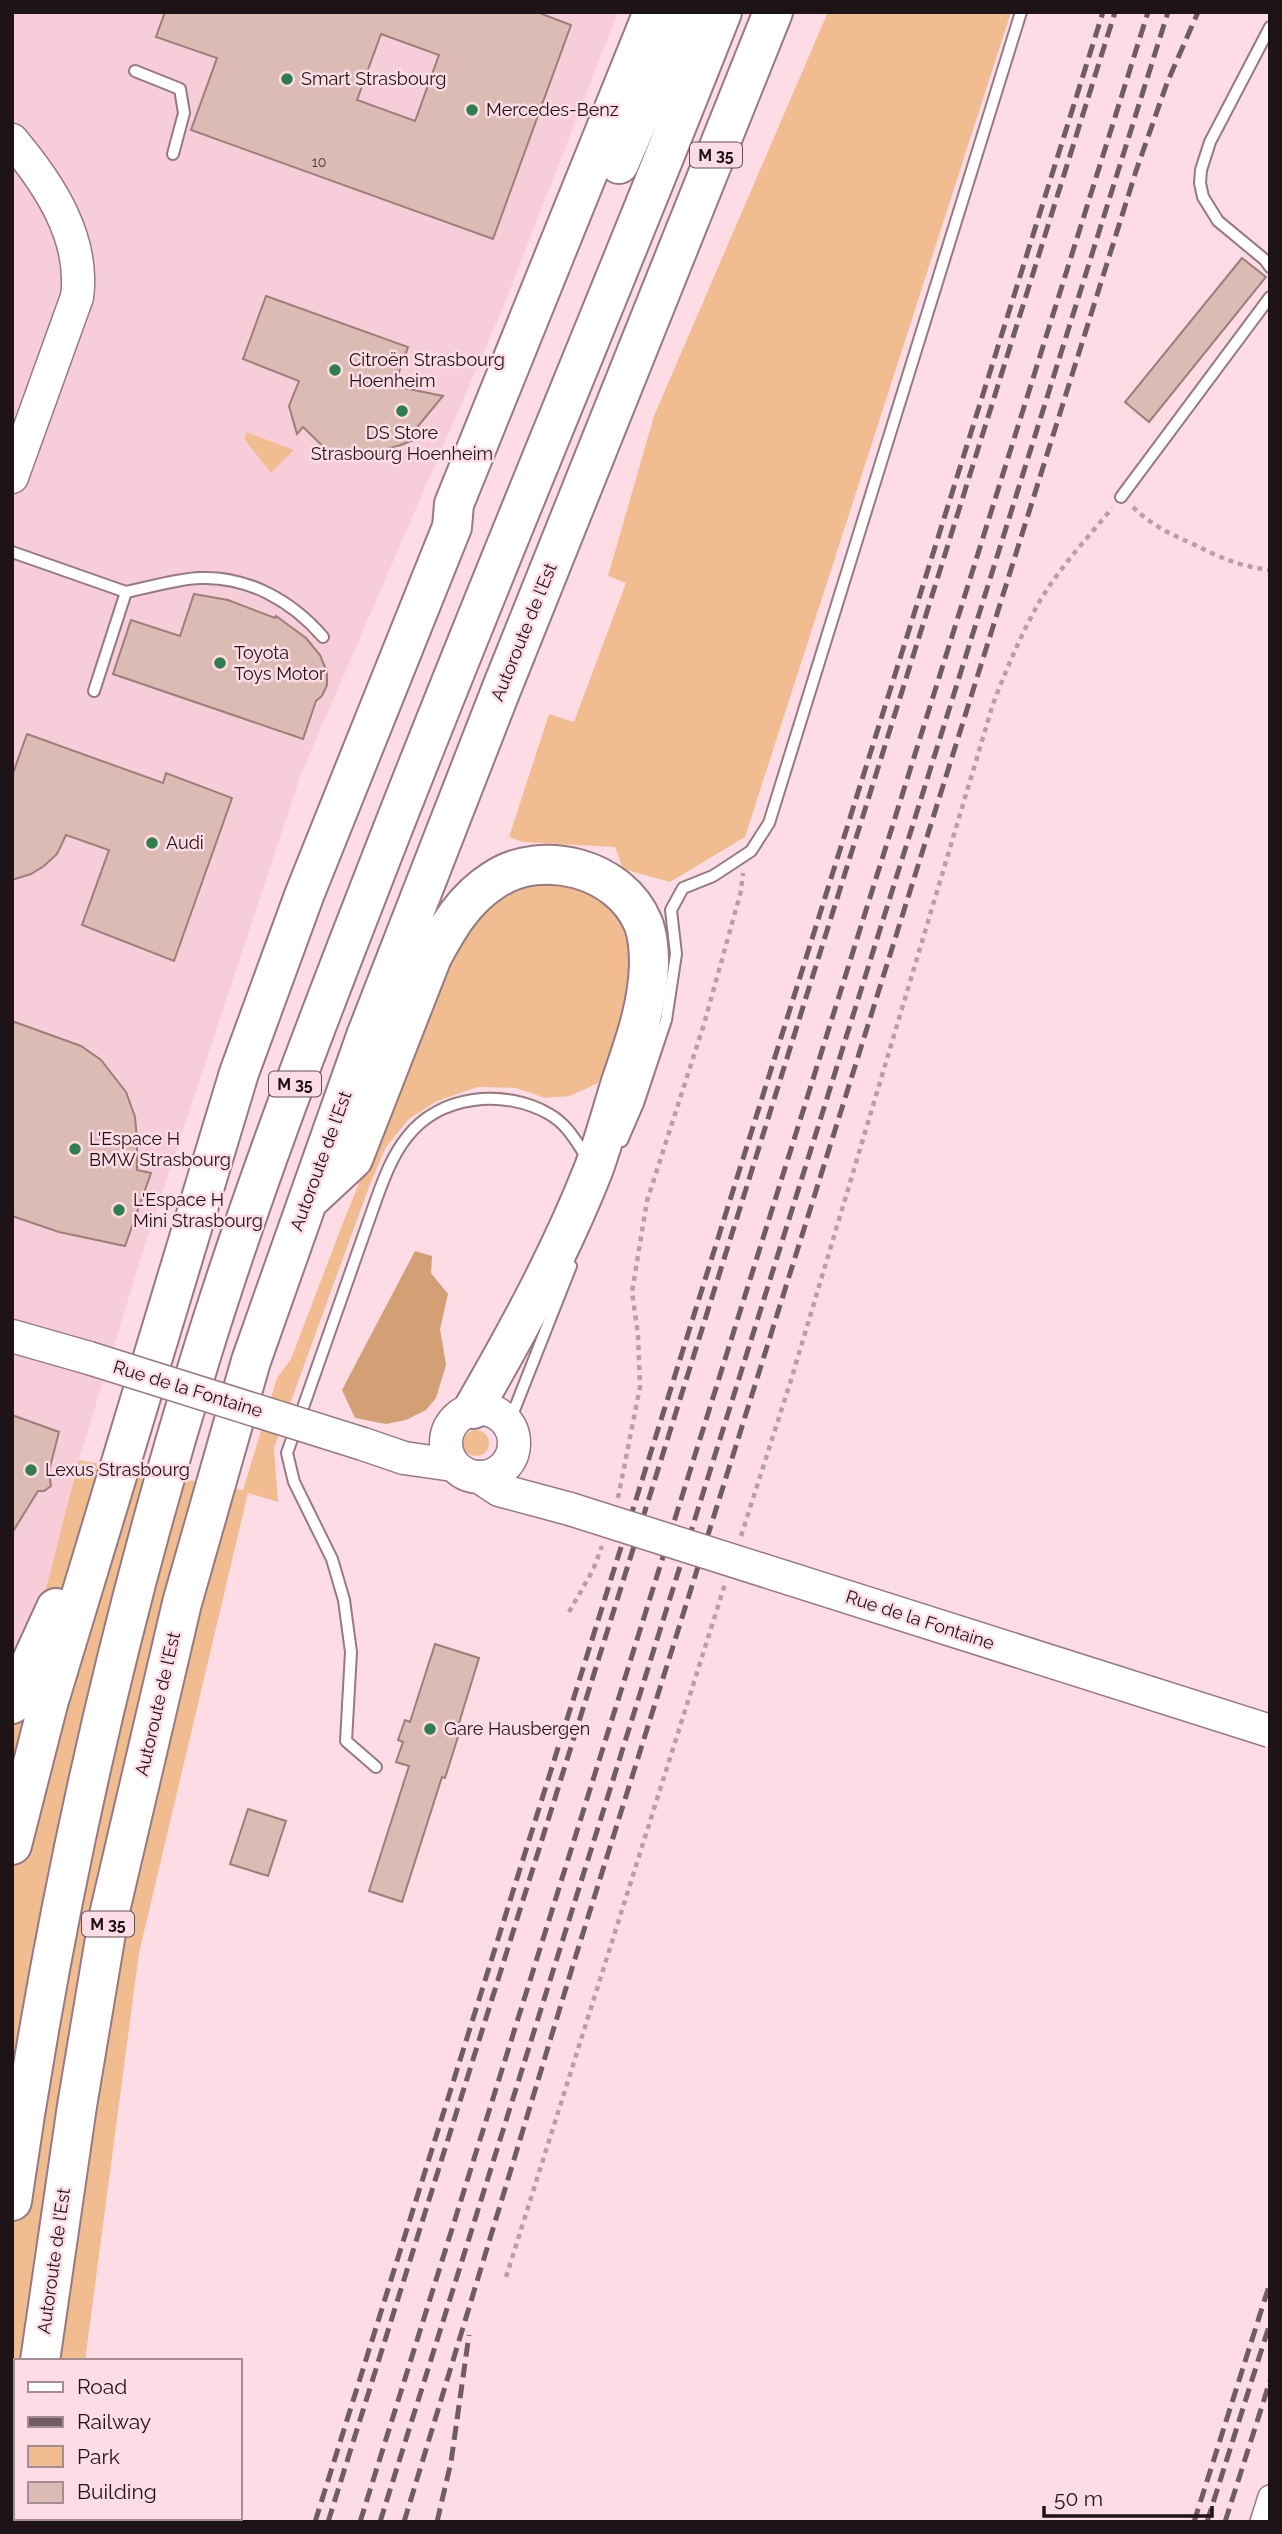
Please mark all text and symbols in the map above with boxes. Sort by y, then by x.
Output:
place label: Smart Strasbourg [301,68,447,89]
marker: Smart Strasbourg [279,71,295,87]
place label: Mercedes-Benz [486,99,619,120]
marker: Mercedes-Benz [464,102,480,118]
road number: M 35 [690,142,742,168]
house number: 10 [312,154,326,170]
place label: Citroën Strasbourg Hoenheim [349,349,505,391]
marker: Citroën Strasbourg Hoenheim [327,362,343,378]
marker: DS Store Strasbourg Hoenheim [394,403,410,419]
place label: DS Store Strasbourg Hoenheim [311,422,493,464]
street label: Autoroute de l’Est [486,560,561,704]
place label: Toyota Toys Motor [234,642,326,684]
marker: Toyota Toys Motor [212,655,228,671]
place label: Audi [166,832,204,853]
marker: Audi [144,835,160,851]
road number: M 35 [269,1072,321,1096]
street label: Autoroute de l’Est [286,1088,356,1234]
place label: L'Espace H BMW Strasbourg [89,1128,231,1170]
marker: L'Espace H BMW Strasbourg [67,1141,83,1157]
place label: L'Espace H Mini Strasbourg [133,1189,263,1231]
marker: L'Espace H Mini Strasbourg [111,1202,127,1218]
street label: Rue de la Fontaine [111,1356,266,1421]
place label: Lexus Strasbourg [45,1459,190,1480]
marker: Lexus Strasbourg [23,1462,39,1478]
street label: Rue de la Fontaine [843,1586,998,1654]
street label: Autoroute de l’Est [131,1630,184,1778]
place label: Gare Hausbergen [444,1718,590,1739]
marker: Gare Hausbergen [422,1721,438,1737]
road number: M 35 [82,1912,134,1936]
street label: Autoroute de l’Est [33,2187,74,2335]
legend [14,2359,242,2520]
text: Road [77,2374,127,2399]
text: Railway [77,2409,151,2434]
text: Park [77,2444,120,2469]
scale bar [1044,2474,1212,2518]
text: Building [77,2479,157,2504]
text: 50 m [1054,2486,1103,2511]

